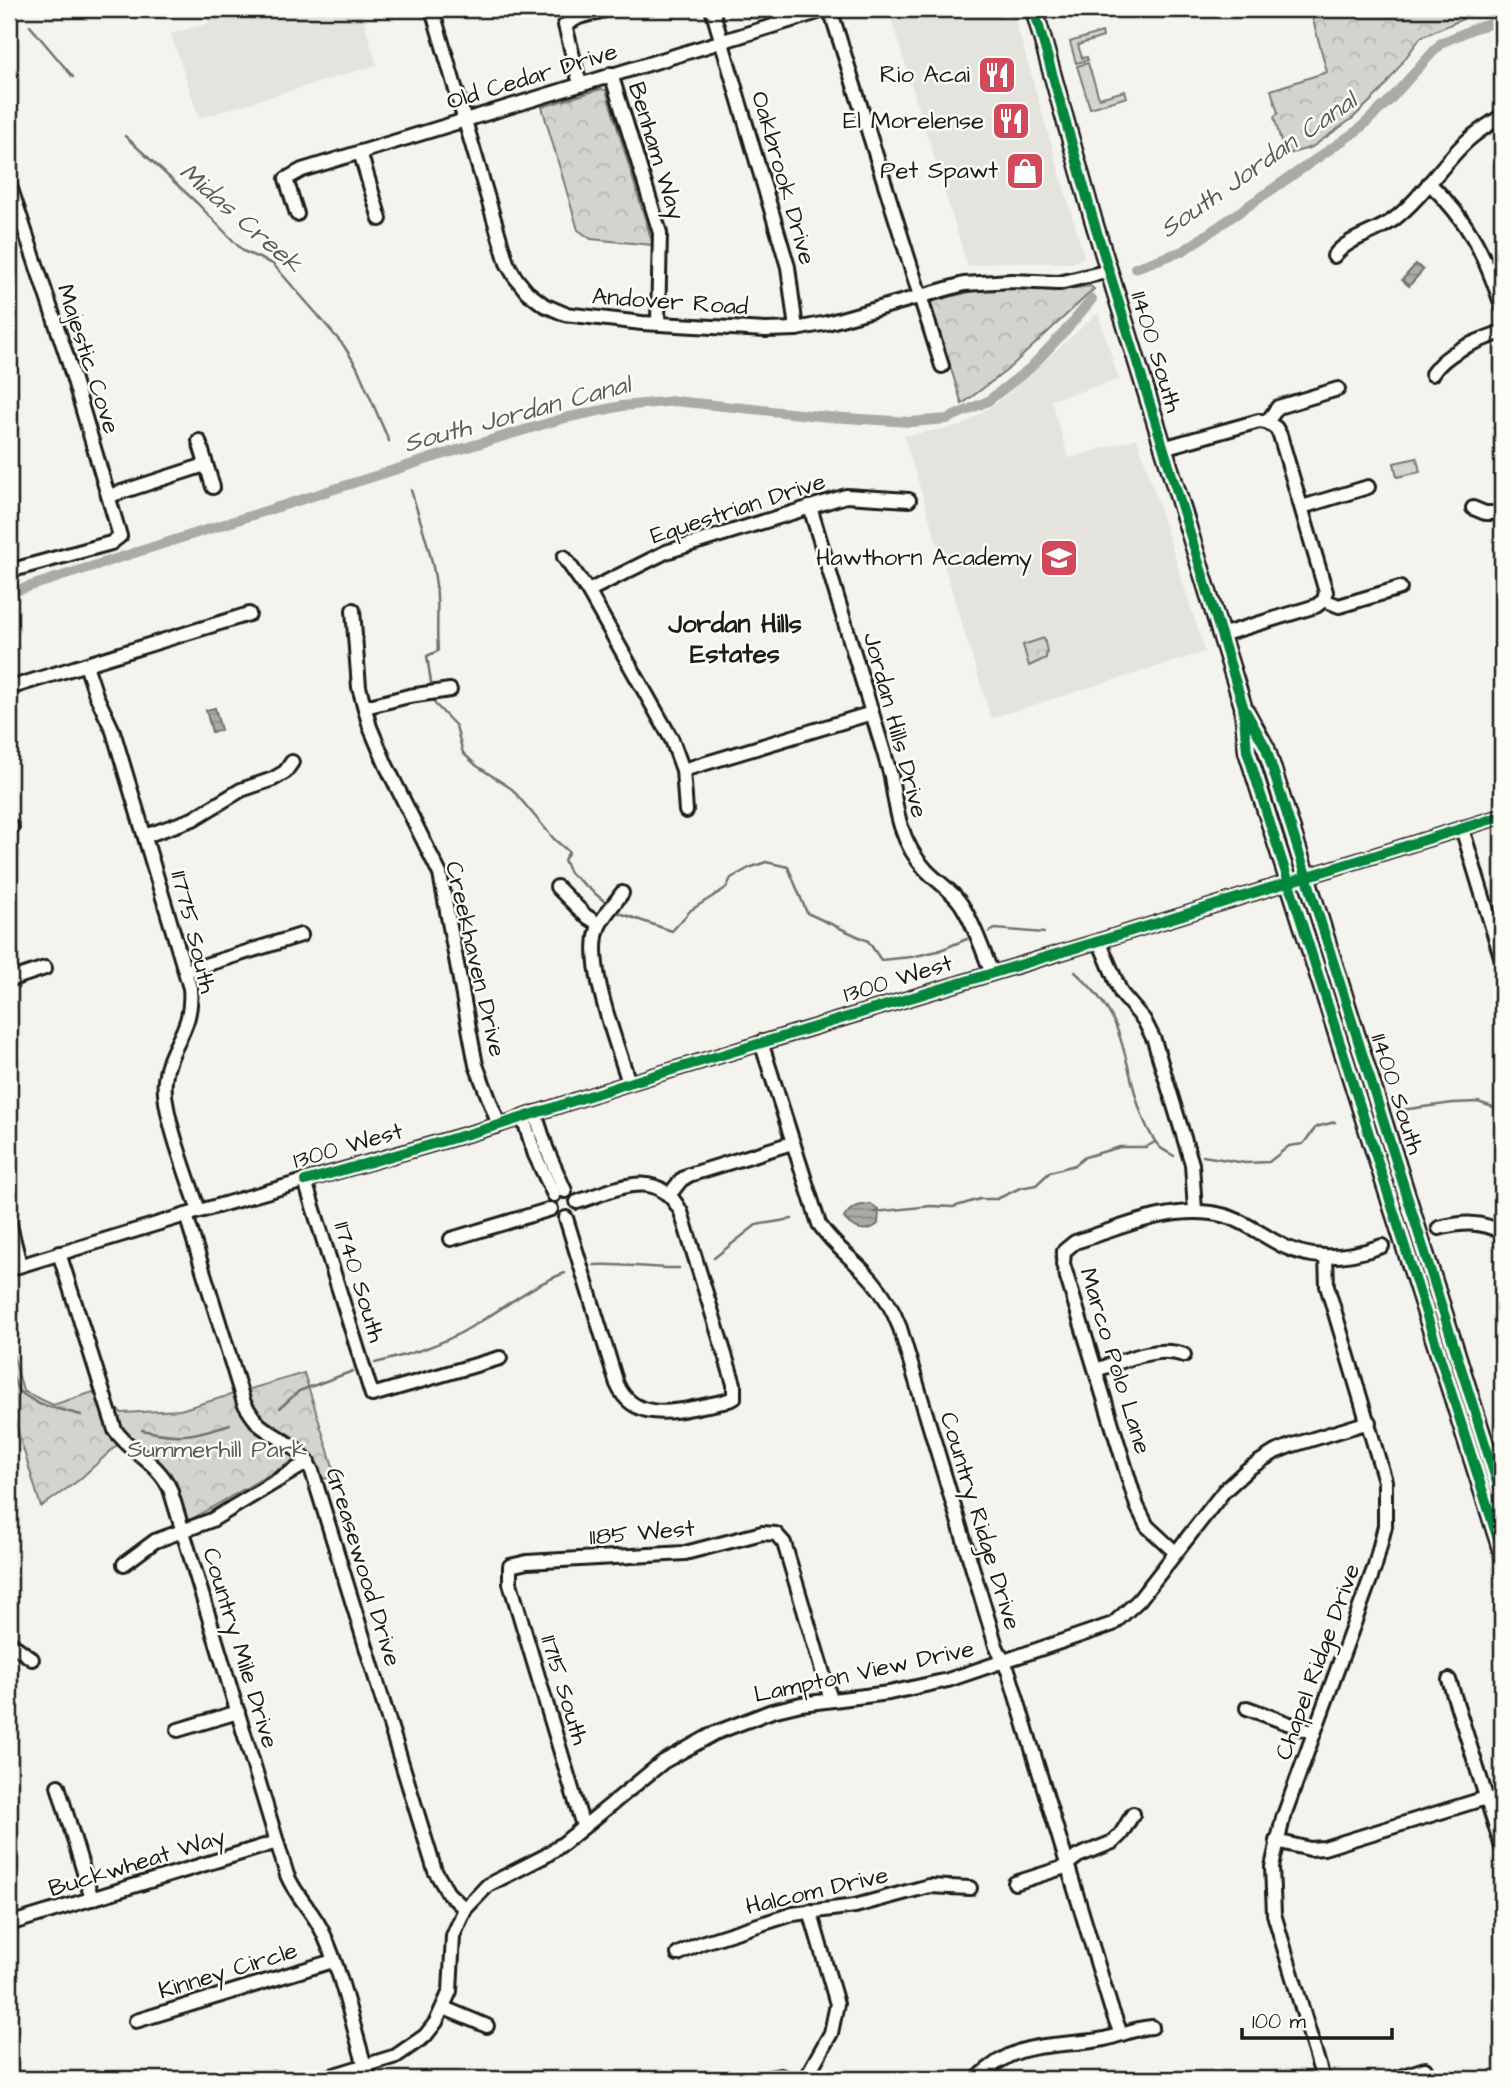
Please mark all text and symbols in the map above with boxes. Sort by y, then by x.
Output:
street label: Old Cedar Drive [442,35,622,119]
restaurant icon: Rio Acai [976,54,1018,96]
place label: Rio Acai [880,58,970,92]
street label: Benham Way [618,78,693,224]
water label: South Jordan Canal [1152,82,1366,247]
street label: Oakbrook Drive [742,87,824,269]
restaurant icon: El Morelense [990,100,1032,142]
place label: El Morelense [843,104,984,138]
shop icon: Pet Spawt [1004,150,1046,192]
water label: Midas Creek [172,154,311,282]
place label: Pet Spawt [880,154,998,188]
street label: Majestic Cove [48,280,128,438]
street label: Andover Road [591,280,749,324]
street label: 11400 South [1121,287,1191,417]
water label: South Jordan Canal [400,366,637,462]
street label: Equestrian Drive [646,465,830,553]
school or university icon: Hawthorn Academy [1038,537,1080,579]
place label: Hawthorn Academy [816,541,1032,576]
district label: Jordan Hills Estates [667,606,802,672]
street label: Jordan Hills Drive [854,628,936,822]
street label: Creekhaven Drive [436,858,514,1060]
street label: 11775 South [161,867,225,997]
street label: 1300 West [839,946,957,1012]
street label: 11400 South [1362,1029,1433,1159]
street label: 1300 West [289,1114,407,1178]
street label: 11740 South [325,1217,394,1347]
street label: Marco Polo Lane [1071,1264,1159,1458]
street label: Country Ridge Drive [930,1408,1029,1634]
park label: Summerhill Park [127,1433,307,1467]
street label: Greasewood Drive [317,1463,409,1671]
street label: 1185 West [588,1511,696,1555]
street label: Country Mile Drive [192,1544,287,1753]
street label: Chapel Ridge Drive [1267,1559,1370,1765]
street label: 11715 South [531,1631,597,1749]
street label: Lampton View Drive [751,1632,977,1712]
street label: Buckwheat Way [45,1820,230,1907]
street label: Halcom Drive [742,1858,892,1924]
street label: Kinney Circle [154,1934,302,2009]
scale bar [1242,1997,1392,2041]
text: 100 m [1252,2007,1307,2036]

